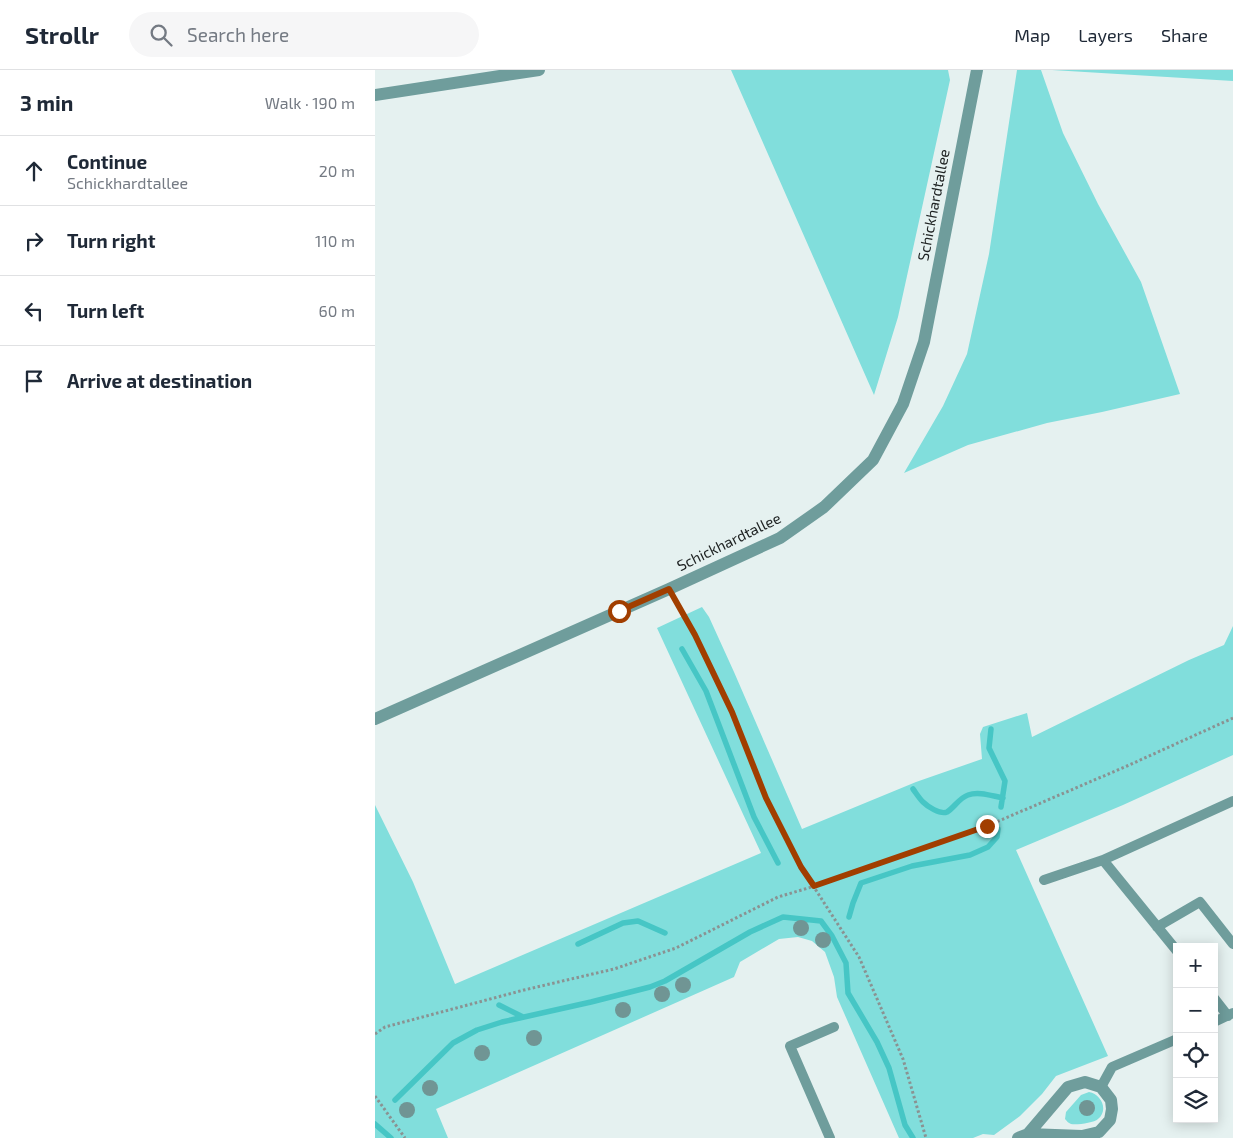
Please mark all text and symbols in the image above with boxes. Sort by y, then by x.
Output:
search box [129,12,479,57]
text: Strollr [25,20,99,49]
icon: search [147,21,175,49]
text: Search here [187,23,289,46]
text: Map [1014,24,1050,46]
text: Layers [1078,24,1133,46]
text: Share [1161,24,1208,46]
text: 3 min [20,90,73,115]
text: Walk · 190 m [265,93,355,112]
street label: Schickhardtallee [913,147,953,262]
text: Continue [67,150,147,173]
icon: ahead [20,157,48,185]
text: 20 m [319,161,355,180]
text: Schickhardtallee [67,173,188,192]
icon: right [20,227,48,255]
text: Turn right [67,229,155,252]
text: 110 m [315,231,355,250]
icon: left [20,297,48,325]
text: Turn left [67,299,144,322]
text: 60 m [319,301,355,320]
icon: arrive [20,367,48,395]
text: Arrive at destination [67,369,252,392]
street label: Schickhardtallee [674,508,784,574]
route start [608,600,631,623]
route end [976,815,999,838]
map controls [1173,943,1218,1123]
button: + [1173,943,1218,988]
button: − [1173,988,1218,1033]
button: locate [1173,1033,1218,1078]
button: layers [1173,1078,1218,1123]

